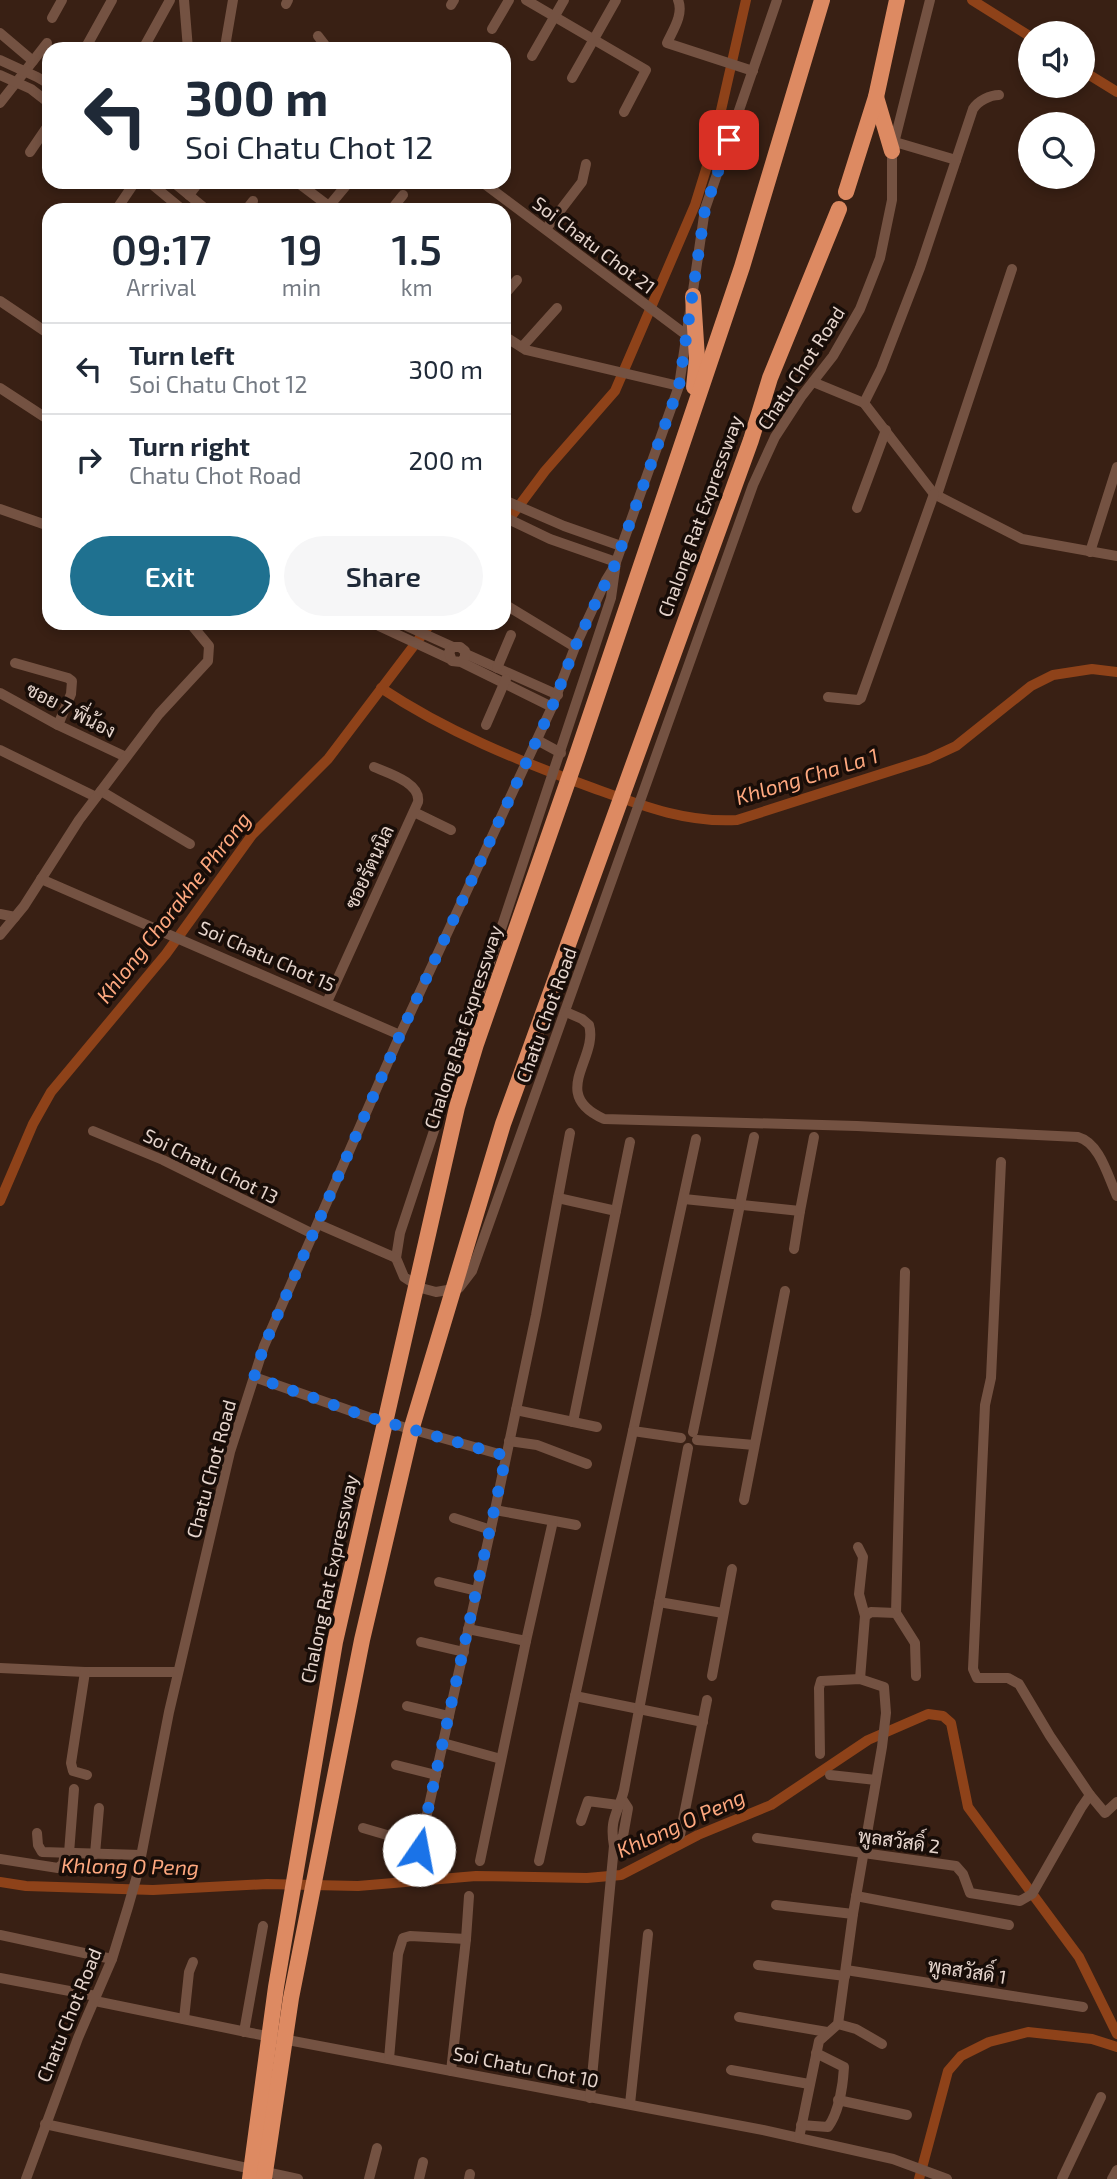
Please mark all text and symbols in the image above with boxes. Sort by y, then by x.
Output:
map controls [1018,21,1095,189]
button: sound [1018,21,1095,98]
text: 300 m [185,67,328,126]
icon: left [70,70,161,161]
pin [699,110,759,170]
button: search [1018,112,1095,189]
icon: arrive [710,121,748,159]
text: Soi Chatu Chot 12 [185,127,433,165]
street label: Soi Chatu Chot 21 [529,191,660,298]
text: 09:17 [111,223,211,273]
text: 19 [280,223,322,273]
text: 1.5 [391,223,442,273]
text: Arrival [126,273,196,301]
text: min [282,273,321,301]
text: km [401,273,433,301]
street label: Chatu Chot Road [752,302,849,434]
text: Turn left [129,339,235,370]
icon: left [70,350,108,388]
text: 300 m [409,353,483,384]
text: Soi Chatu Chot 12 [129,370,307,398]
street label: Chalong Rat Expressway [652,412,747,620]
text: Turn right [129,430,250,461]
icon: right [70,441,108,479]
text: 200 m [408,444,483,475]
text: Chatu Chot Road [129,461,301,489]
button: Exit [70,536,270,616]
button: Share [284,536,483,616]
street label: ซอย 7 พี่น้อง [23,673,122,742]
water label: Khlong Cha La 1 [732,742,881,809]
water label: Khlong Chorakhe Phrong [91,807,255,1007]
street label: ซอยรัตนนิล [339,821,398,912]
street label: Soi Chatu Chot 15 [195,915,339,996]
street label: Chalong Rat Expressway [419,922,506,1132]
street label: Chatu Chot Road [510,944,581,1086]
street label: Soi Chatu Chot 13 [140,1123,282,1208]
street label: Chatu Chot Road [181,1397,240,1541]
street label: Chalong Rat Expressway [295,1472,362,1685]
water label: Khlong O Peng [612,1783,749,1862]
position arrow [382,1813,456,1887]
street label: พูลสวัสดิ์ 2 [856,1817,942,1861]
water label: Khlong O Peng [61,1852,199,1879]
street label: Chatu Chot Road [31,1944,106,2085]
street label: พูลสวัสดิ์ 1 [926,1947,1009,1991]
street label: Soi Chatu Chot 10 [451,2041,601,2092]

